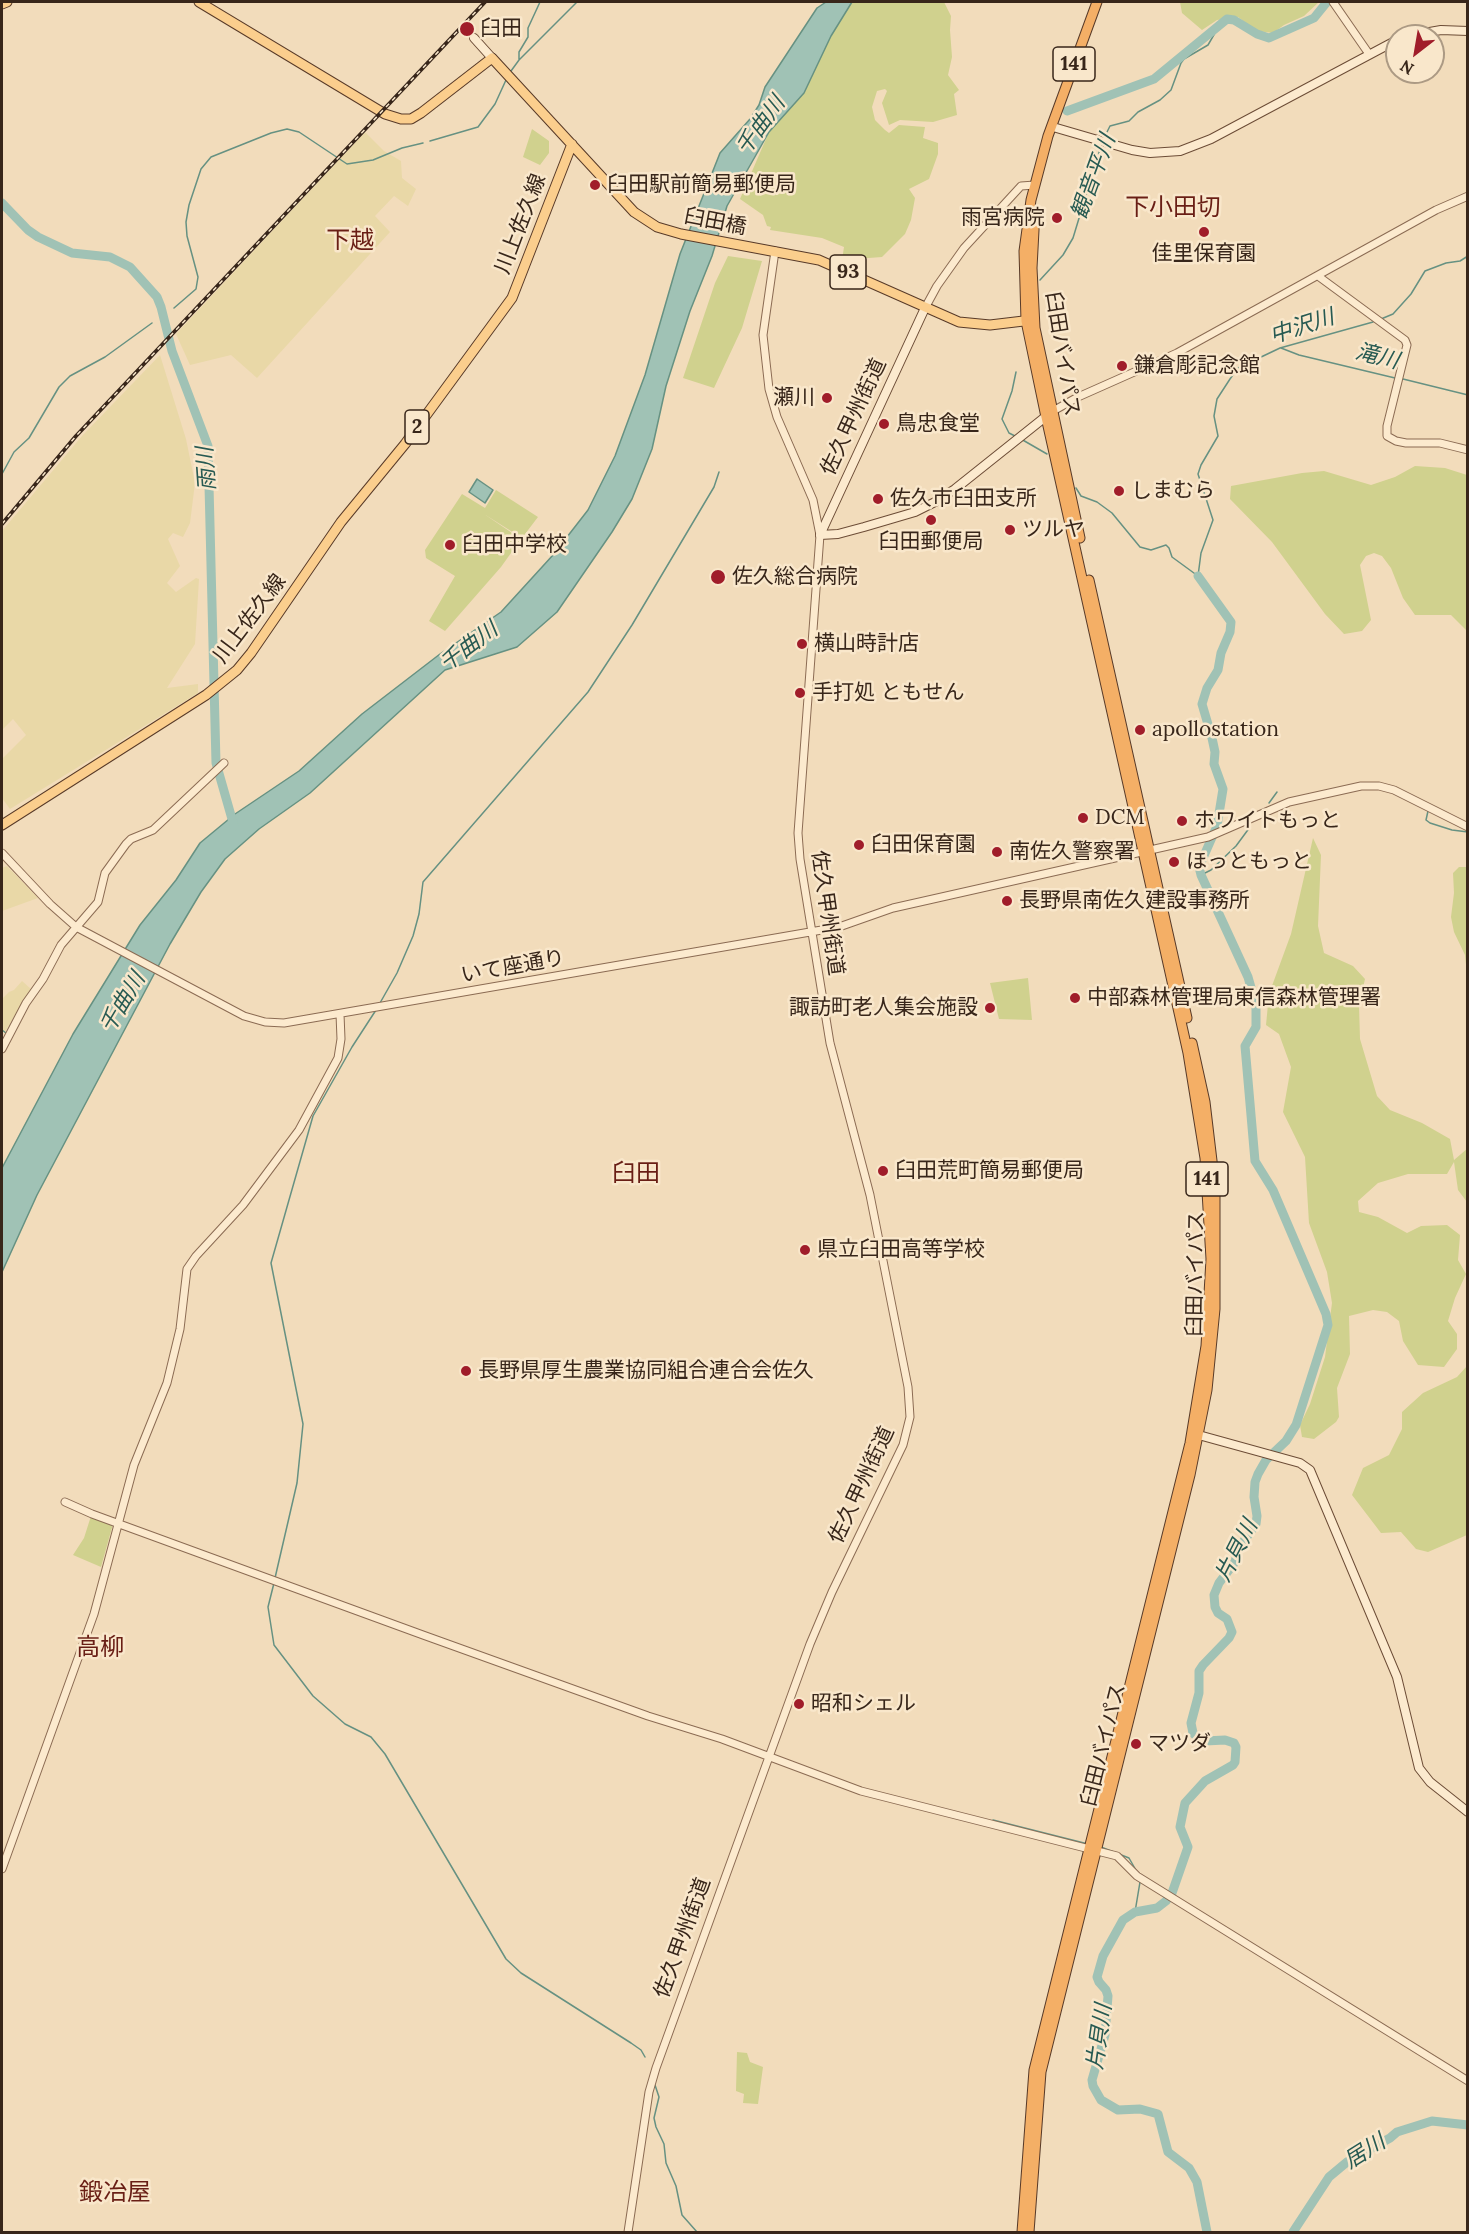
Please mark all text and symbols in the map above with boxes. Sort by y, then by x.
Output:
place label: 臼田 [480,16,522,42]
marker: 臼田 [458,20,476,38]
north arrow [1385,24,1445,84]
road number: 141 [1053,47,1095,81]
text: N [1396,56,1417,79]
water label: 千曲川 [731,92,791,160]
water label: 観音平川 [1067,131,1121,223]
street label: 川上佐久線 [490,170,552,278]
place label: 臼田駅前簡易郵便局 [607,172,796,198]
marker: 臼田駅前簡易郵便局 [588,178,602,192]
district label: 下小田切 [1125,194,1221,222]
street label: 臼田橋 [682,204,748,240]
place label: 雨宮病院 [961,205,1045,231]
marker: 雨宮病院 [1050,211,1064,225]
marker: 佳里保育園 [1197,225,1211,239]
district label: 下越 [326,227,374,255]
place label: 佳里保育園 [1152,241,1256,267]
road number: 93 [830,255,866,289]
street label: 臼田バイパス [1040,290,1084,418]
water label: 中沢川 [1267,304,1337,350]
water label: 滝川 [1352,339,1402,375]
place label: 鎌倉彫記念館 [1134,353,1260,379]
street label: 佐久甲州街道 [816,355,892,479]
marker: 鎌倉彫記念館 [1115,359,1129,373]
place label: 瀬川 [773,385,815,411]
marker: 瀬川 [820,391,834,405]
road number: 2 [405,410,429,444]
place label: 鳥忠食堂 [896,411,980,437]
marker: 鳥忠食堂 [877,417,891,431]
water label: 雨川 [192,446,222,492]
place label: しまむら [1131,478,1215,504]
marker: しまむら [1112,484,1126,498]
place label: 佐久市臼田支所 [890,486,1037,512]
marker: 佐久市臼田支所 [871,492,885,506]
marker: 臼田郵便局 [924,513,938,527]
place label: ツルヤ [1022,517,1085,543]
marker: ツルヤ [1003,523,1017,537]
place label: 臼田郵便局 [879,529,983,555]
place label: 臼田中学校 [462,532,567,558]
marker: 臼田中学校 [443,538,457,552]
place label: 佐久総合病院 [732,564,858,590]
marker: 佐久総合病院 [709,568,727,586]
street label: 川上佐久線 [208,569,292,669]
water label: 千曲川 [435,617,503,677]
place label: 横山時計店 [814,631,919,657]
marker: 横山時計店 [795,637,809,651]
place label: 手打処 ともせん [812,680,965,706]
marker: 手打処 ともせん [793,686,807,700]
place label: apollostation [1152,717,1279,743]
marker: apollostation [1133,723,1147,737]
place label: DCM [1095,805,1145,831]
place label: ホワイトもっと [1194,808,1341,834]
marker: DCM [1076,811,1090,825]
marker: ホワイトもっと [1175,814,1189,828]
place label: 臼田保育園 [871,832,976,858]
marker: 臼田保育園 [852,838,866,852]
place label: 南佐久警察署 [1009,839,1135,865]
marker: 南佐久警察署 [990,845,1004,859]
street label: 佐久甲州街道 [806,849,848,977]
place label: ほっともっと [1186,849,1312,875]
marker: ほっともっと [1167,855,1181,869]
place label: 長野県南佐久建設事務所 [1019,888,1250,914]
marker: 長野県南佐久建設事務所 [1000,894,1014,908]
street label: いて座通り [459,945,567,989]
water label: 千曲川 [95,968,151,1038]
place label: 中部森林管理局東信森林管理署 [1087,985,1381,1011]
marker: 中部森林管理局東信森林管理署 [1068,991,1082,1005]
place label: 諏訪町老人集会施設 [789,995,978,1021]
marker: 諏訪町老人集会施設 [983,1001,997,1015]
place label: 臼田荒町簡易郵便局 [895,1158,1084,1184]
district label: 臼田 [612,1160,660,1188]
road number: 141 [1186,1162,1228,1196]
marker: 臼田荒町簡易郵便局 [876,1164,890,1178]
street label: 臼田バイパス [1182,1211,1210,1337]
place label: 県立臼田高等学校 [817,1237,985,1263]
marker: 県立臼田高等学校 [798,1243,812,1257]
place label: 長野県厚生農業協同組合連合会佐久 [478,1358,814,1384]
marker: 長野県厚生農業協同組合連合会佐久 [459,1364,473,1378]
street label: 佐久甲州街道 [824,1423,900,1547]
water label: 片貝川 [1210,1516,1264,1586]
district label: 高柳 [76,1634,124,1662]
street label: 臼田バイパス [1077,1681,1131,1809]
place label: 昭和シェル [811,1691,916,1717]
marker: 昭和シェル [792,1697,806,1711]
place label: マツダ [1148,1731,1211,1757]
marker: マツダ [1129,1737,1143,1751]
street label: 佐久甲州街道 [650,1874,716,2002]
water label: 片貝川 [1082,2002,1118,2072]
water label: 居川 [1339,2129,1391,2175]
district label: 鍛冶屋 [79,2179,151,2207]

